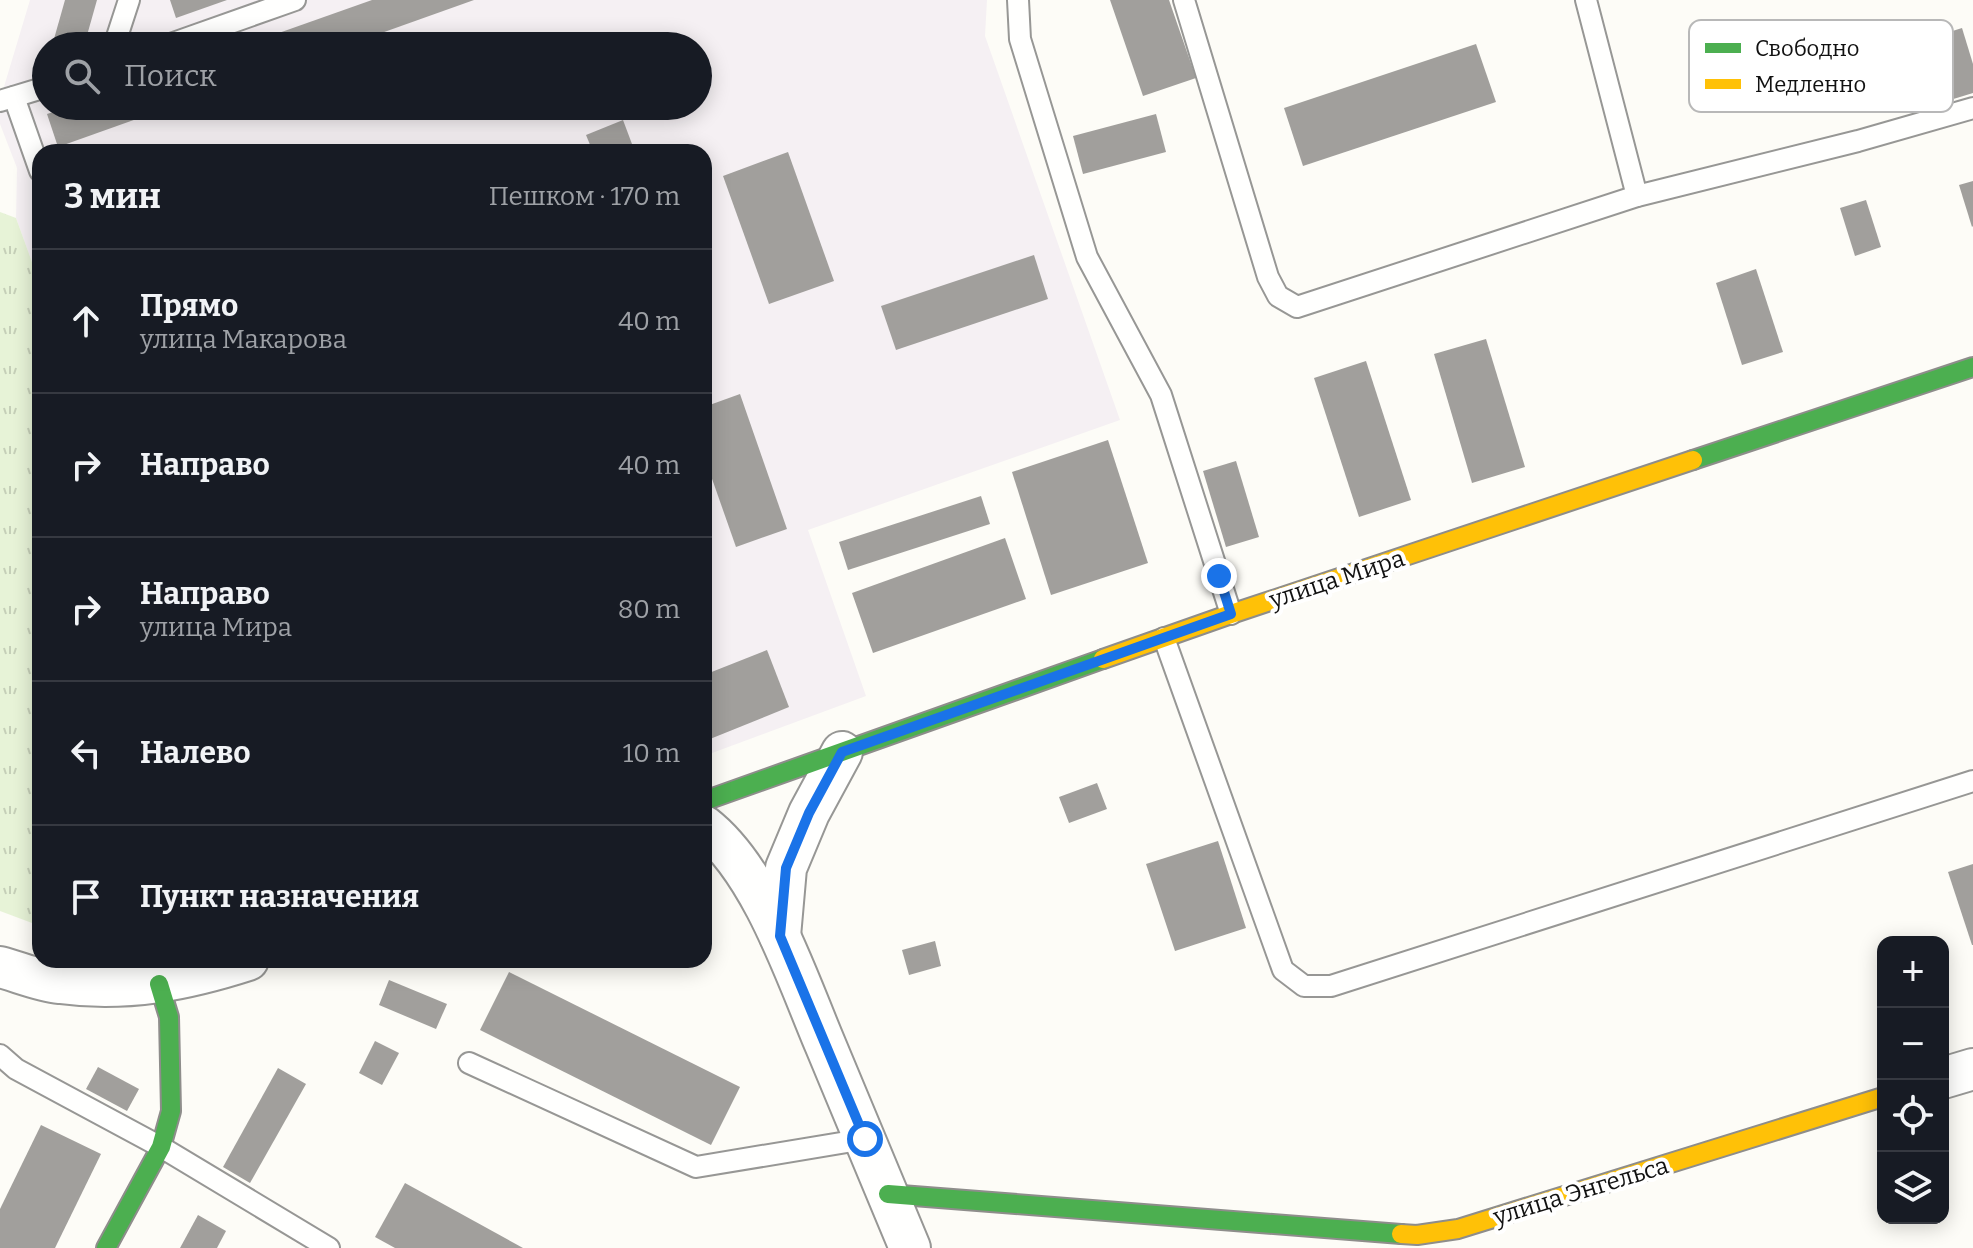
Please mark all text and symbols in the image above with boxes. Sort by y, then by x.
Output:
legend [1689,20,1953,112]
search box [32,32,712,120]
text: Свободно [1755,35,1859,62]
icon: search [60,54,104,98]
text: Поиск [124,58,217,94]
text: Медленно [1755,71,1866,98]
text: 3 мин [64,176,161,217]
text: Пешком · 170 m [489,181,680,212]
text: Прямо [140,288,238,324]
icon: ahead [64,299,108,343]
text: 40 m [618,306,680,337]
text: улица Макарова [140,324,347,355]
icon: right [64,443,108,487]
text: Направо [140,447,270,483]
text: 40 m [618,450,680,481]
street label: улица Мира [1265,544,1408,614]
route end [1201,558,1237,594]
text: Направо [140,576,270,612]
icon: right [64,587,108,631]
text: 80 m [618,594,680,625]
text: улица Мира [140,612,292,643]
icon: left [64,731,108,775]
text: Налево [140,735,251,771]
text: 10 m [623,738,680,769]
icon: arrive [64,875,108,919]
text: Пункт назначения [140,879,419,915]
map controls [1877,936,1949,1224]
button: + [1877,936,1949,1008]
button: − [1877,1008,1949,1080]
button: locate [1877,1080,1949,1152]
route start [847,1121,883,1157]
street label: улица Энгельса [1489,1151,1672,1231]
button: layers [1877,1152,1949,1224]

